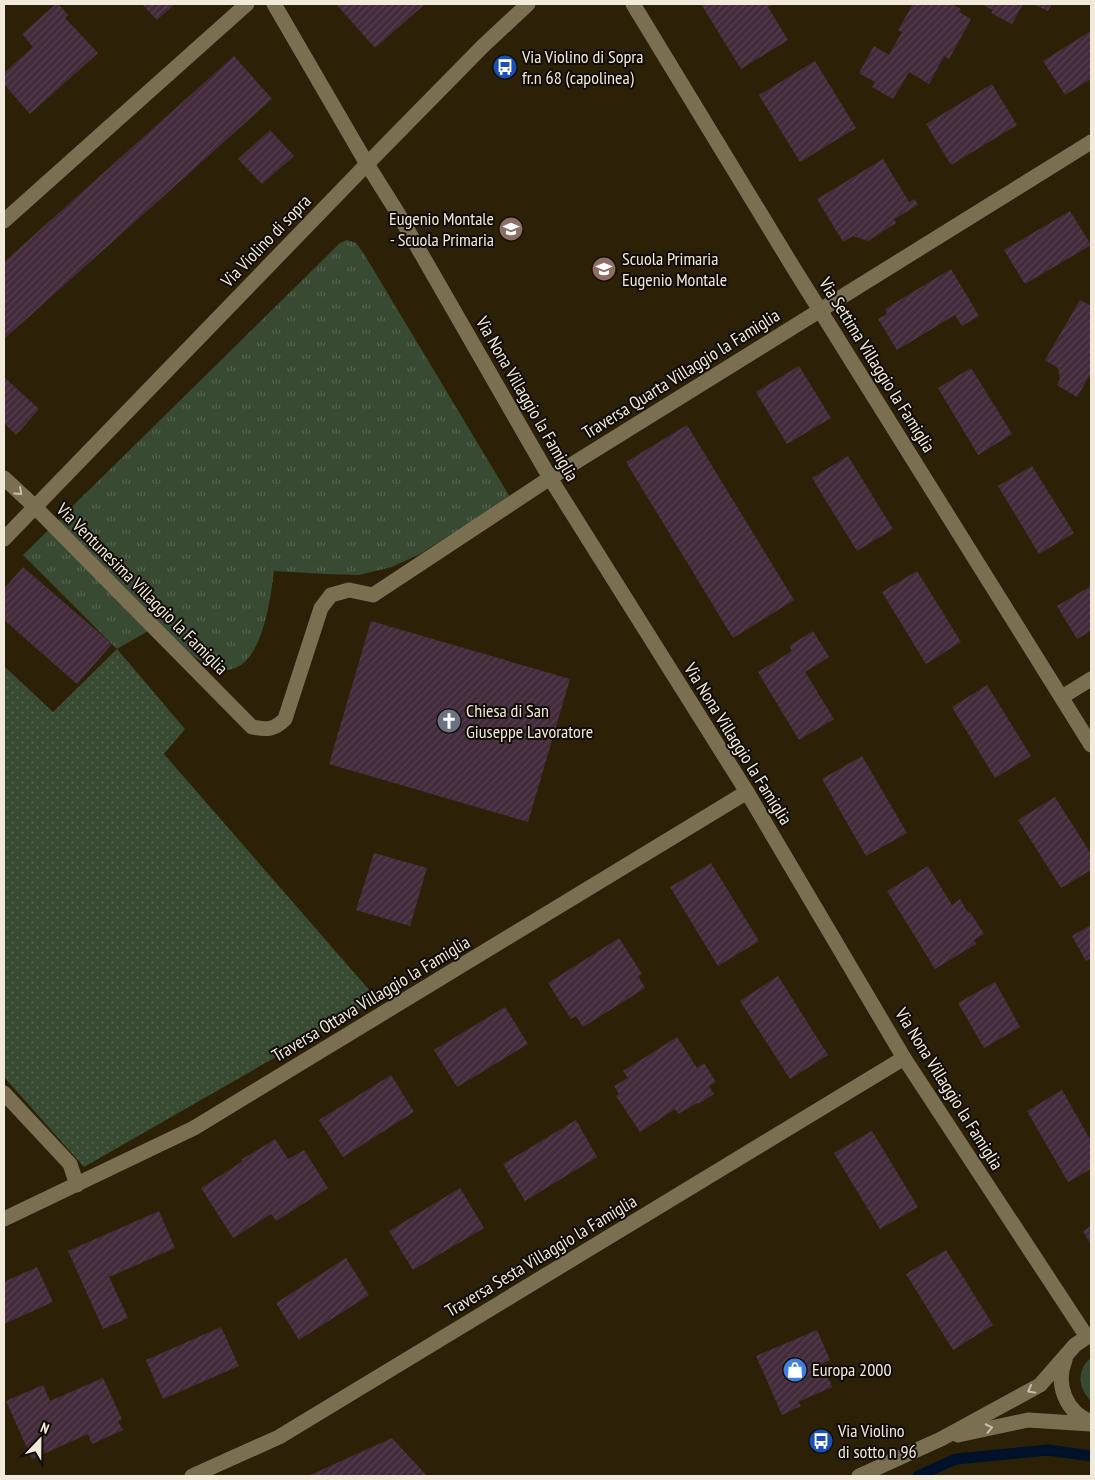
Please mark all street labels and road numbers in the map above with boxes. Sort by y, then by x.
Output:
street label: Via Violino di sopra [215,190,316,292]
street label: Via Settima Villaggio la Famiglia [814,272,941,456]
street label: Traversa Quarta Villaggio la Famiglia [578,303,784,444]
street label: Via Nona Villaggio la Famiglia [470,311,584,485]
street label: Via Ventunesima Villaggio la Famiglia [51,497,233,679]
street label: Via Nona Villaggio la Famiglia [679,658,798,829]
street label: Traversa Ottava Villaggio la Famiglia [267,930,474,1067]
street label: Via Nona Villaggio la Famiglia [890,1003,1009,1174]
street label: Traversa Sesta Villaggio la Famiglia [441,1189,641,1322]

